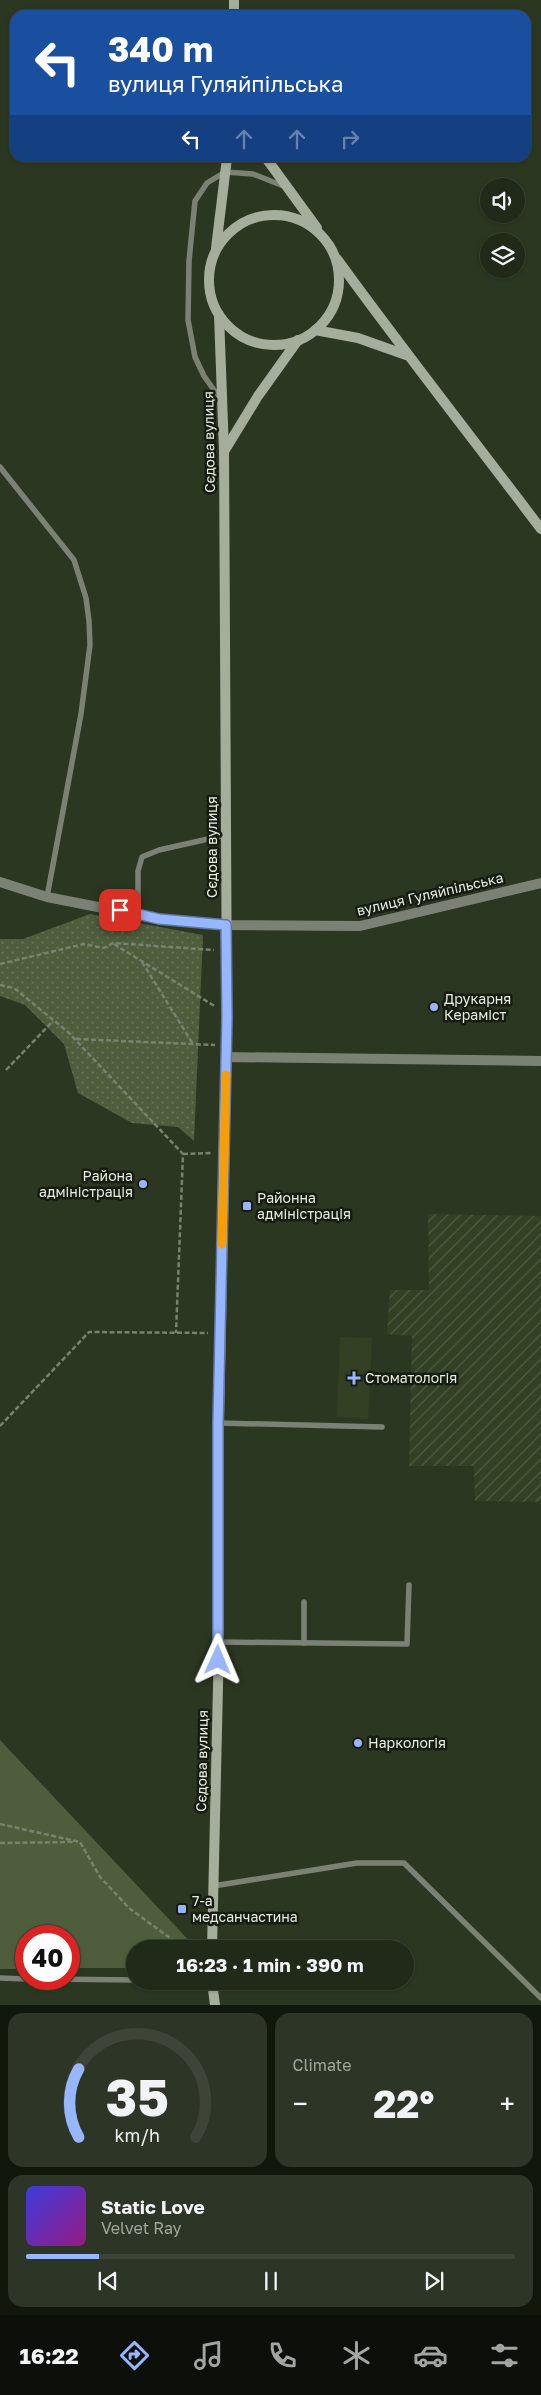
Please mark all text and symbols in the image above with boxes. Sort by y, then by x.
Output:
text: 340 m [108,28,213,70]
icon: left [25,30,90,95]
text: вулиця Гуляйпільська [108,70,343,97]
icon: left [177,125,205,153]
icon: ahead [230,125,258,153]
icon: ahead [283,125,311,153]
icon: right [336,125,364,153]
map controls [480,178,525,278]
button: sound [480,178,525,223]
button: layers [480,233,525,278]
street label: Сєдова вулиця [199,391,218,493]
street label: Сєдова вулиця [203,796,220,898]
street label: вулиця Гуляйпільська [355,868,505,919]
pin [99,889,141,931]
icon: arrive [106,896,134,924]
place label: Друкарня Кераміст [444,990,511,1023]
marker: Друкарня Кераміст [428,1001,440,1013]
place label: Района адміністрація [39,1167,133,1200]
marker: Района адміністрація [137,1178,149,1190]
place label: Районна адміністрація [257,1189,351,1222]
marker: Районна адміністрація [241,1200,253,1212]
place label: Стоматологія [365,1369,457,1386]
marker: Стоматологія [347,1371,361,1385]
position arrow [191,1633,243,1685]
street label: Сєдова вулиця [192,1710,211,1812]
place label: Наркологія [368,1734,446,1751]
marker: Наркологія [352,1737,364,1749]
place label: 7-а медсанчастина [192,1892,298,1925]
marker: 7-а медсанчастина [176,1903,188,1915]
speed limit sign: 40 [15,1925,80,1990]
text: 16:23 · 1 min · 390 m [176,1953,364,1976]
text: Climate [293,2055,352,2075]
text: 35 [106,2065,169,2127]
text: 22° [373,2081,434,2126]
text: − [293,2087,308,2120]
text: + [500,2087,515,2120]
text: km/h [115,2124,160,2146]
text: Static Love [101,2195,205,2218]
text: Velvet Ray [101,2218,182,2238]
icon: previous [94,2267,122,2295]
icon: pause [257,2267,285,2295]
icon: next [420,2267,448,2295]
icon: directions [117,2338,152,2373]
icon: music [191,2338,226,2373]
icon: phone [265,2338,300,2373]
icon: climate [339,2338,374,2373]
icon: car [413,2338,448,2373]
icon: filters [487,2338,522,2373]
text: 16:22 [19,2342,79,2369]

